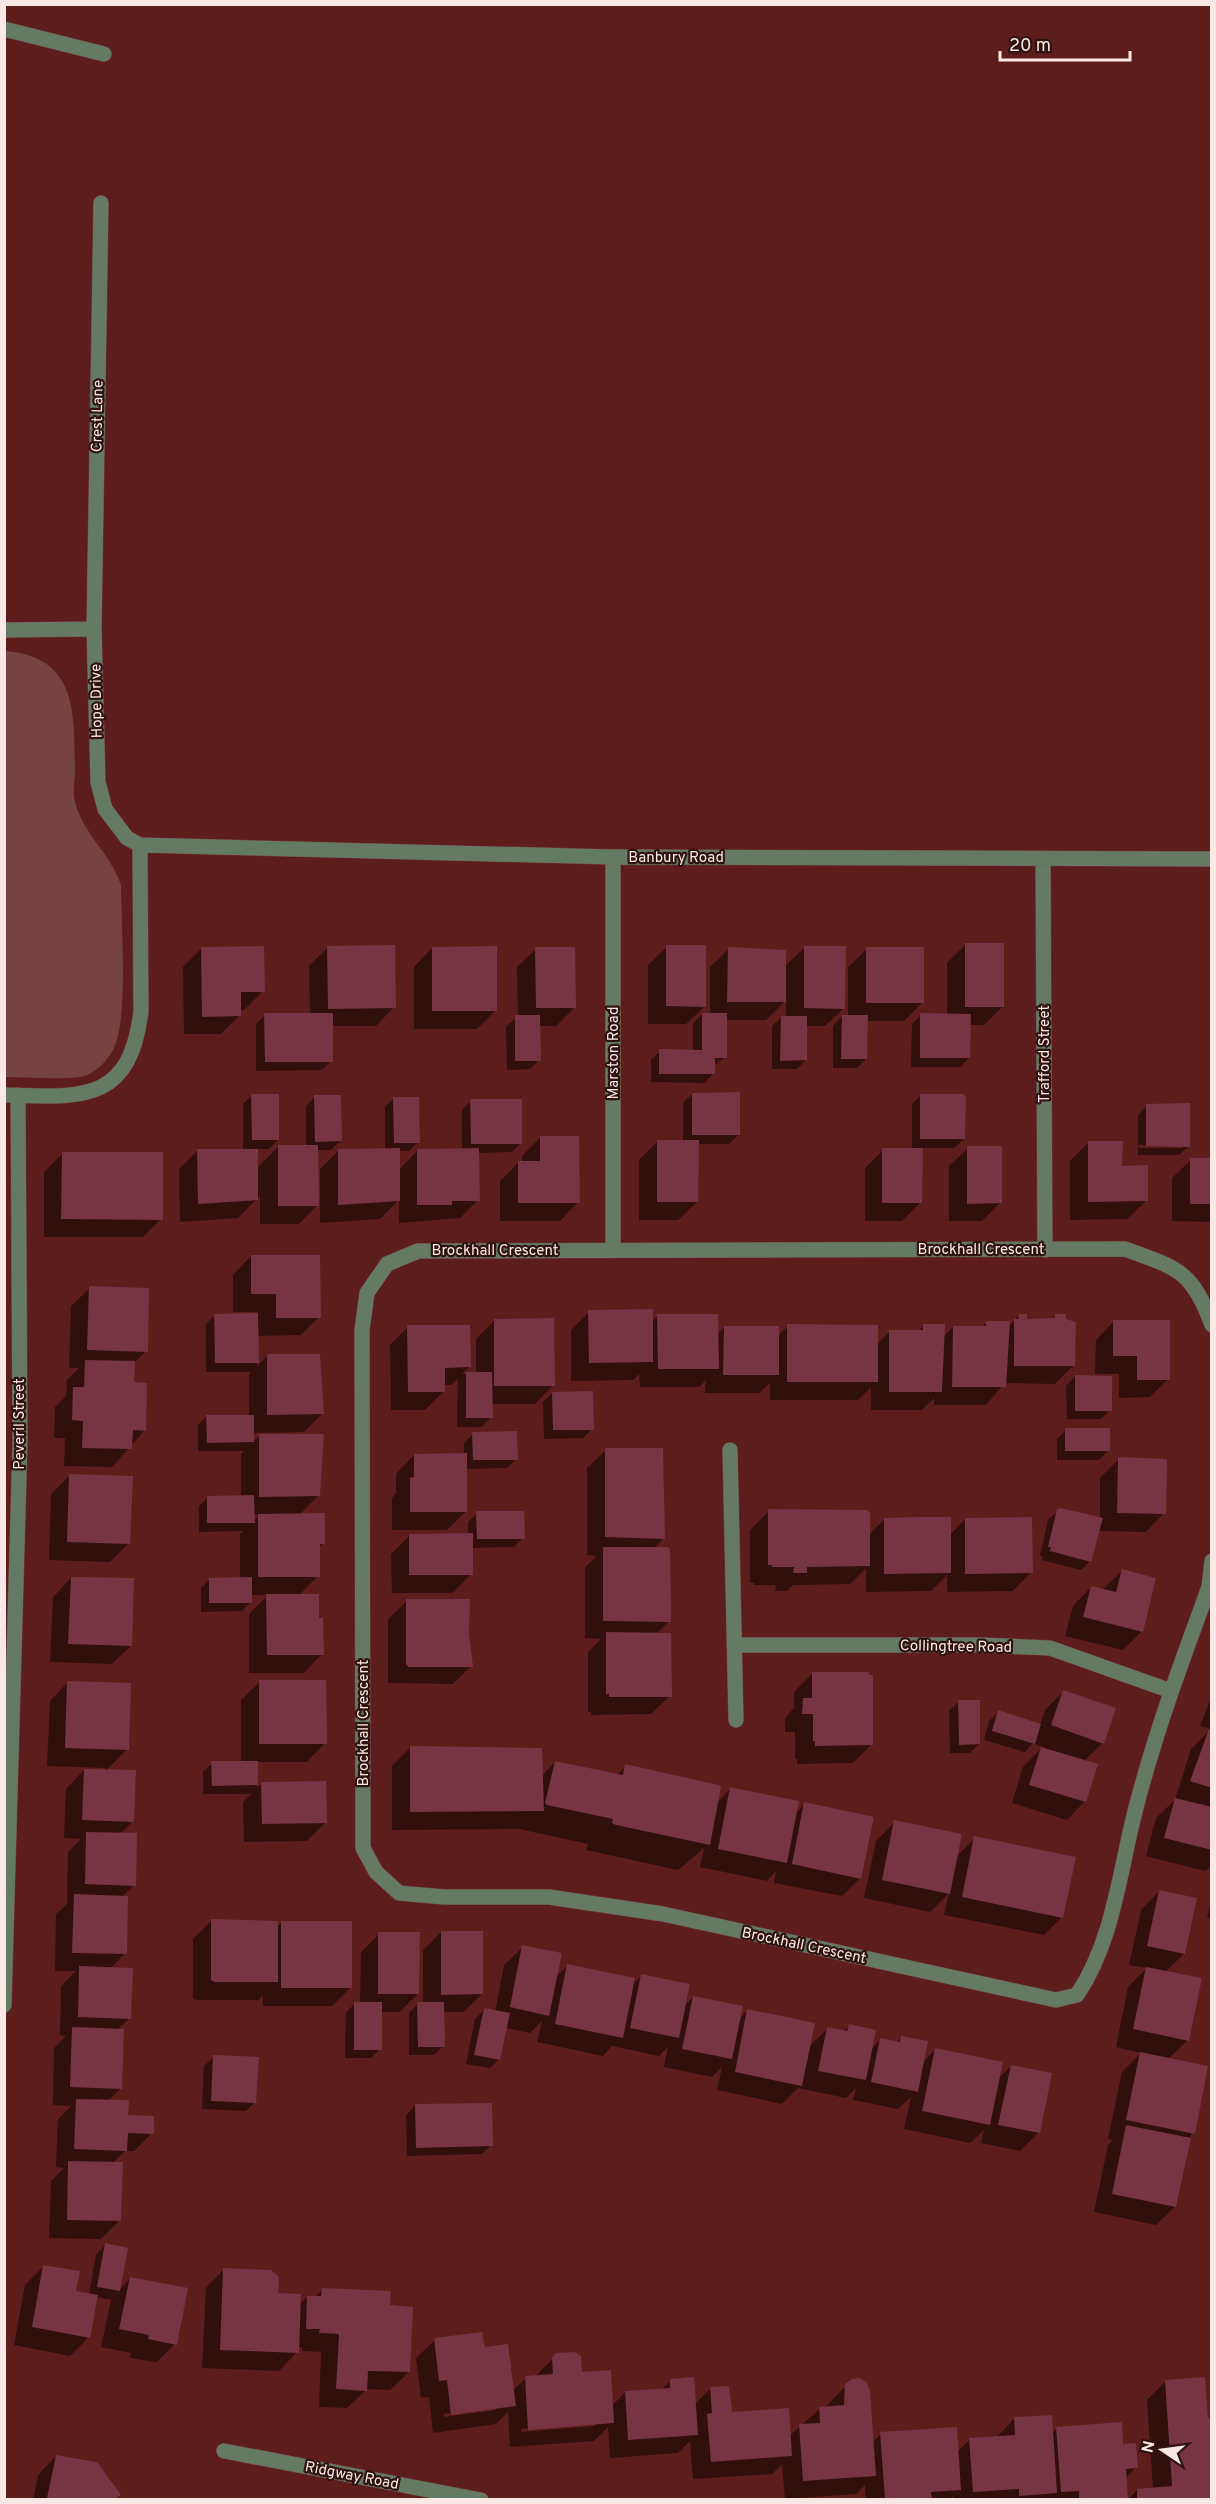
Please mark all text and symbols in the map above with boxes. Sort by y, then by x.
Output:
scale bar [1000,24,1130,62]
text: 20 m [1009,35,1051,58]
street label: Crest Lane [88,380,109,452]
street label: Hope Drive [87,663,108,738]
street label: Banbury Road [628,849,724,868]
street label: Trafford Street [1036,1005,1055,1103]
street label: Marston Road [605,1007,624,1099]
street label: Brockhall Crescent [918,1241,1044,1260]
street label: Brockhall Crescent [432,1242,558,1261]
street label: Peveril Street [11,1378,30,1470]
street label: Collingtree Road [900,1637,1012,1658]
street label: Brockhall Crescent [355,1660,374,1786]
street label: Brockhall Crescent [740,1924,868,1969]
north arrow [1132,2420,1192,2480]
text: N [1138,2439,1160,2455]
street label: Ridgway Road [303,2458,400,2495]

